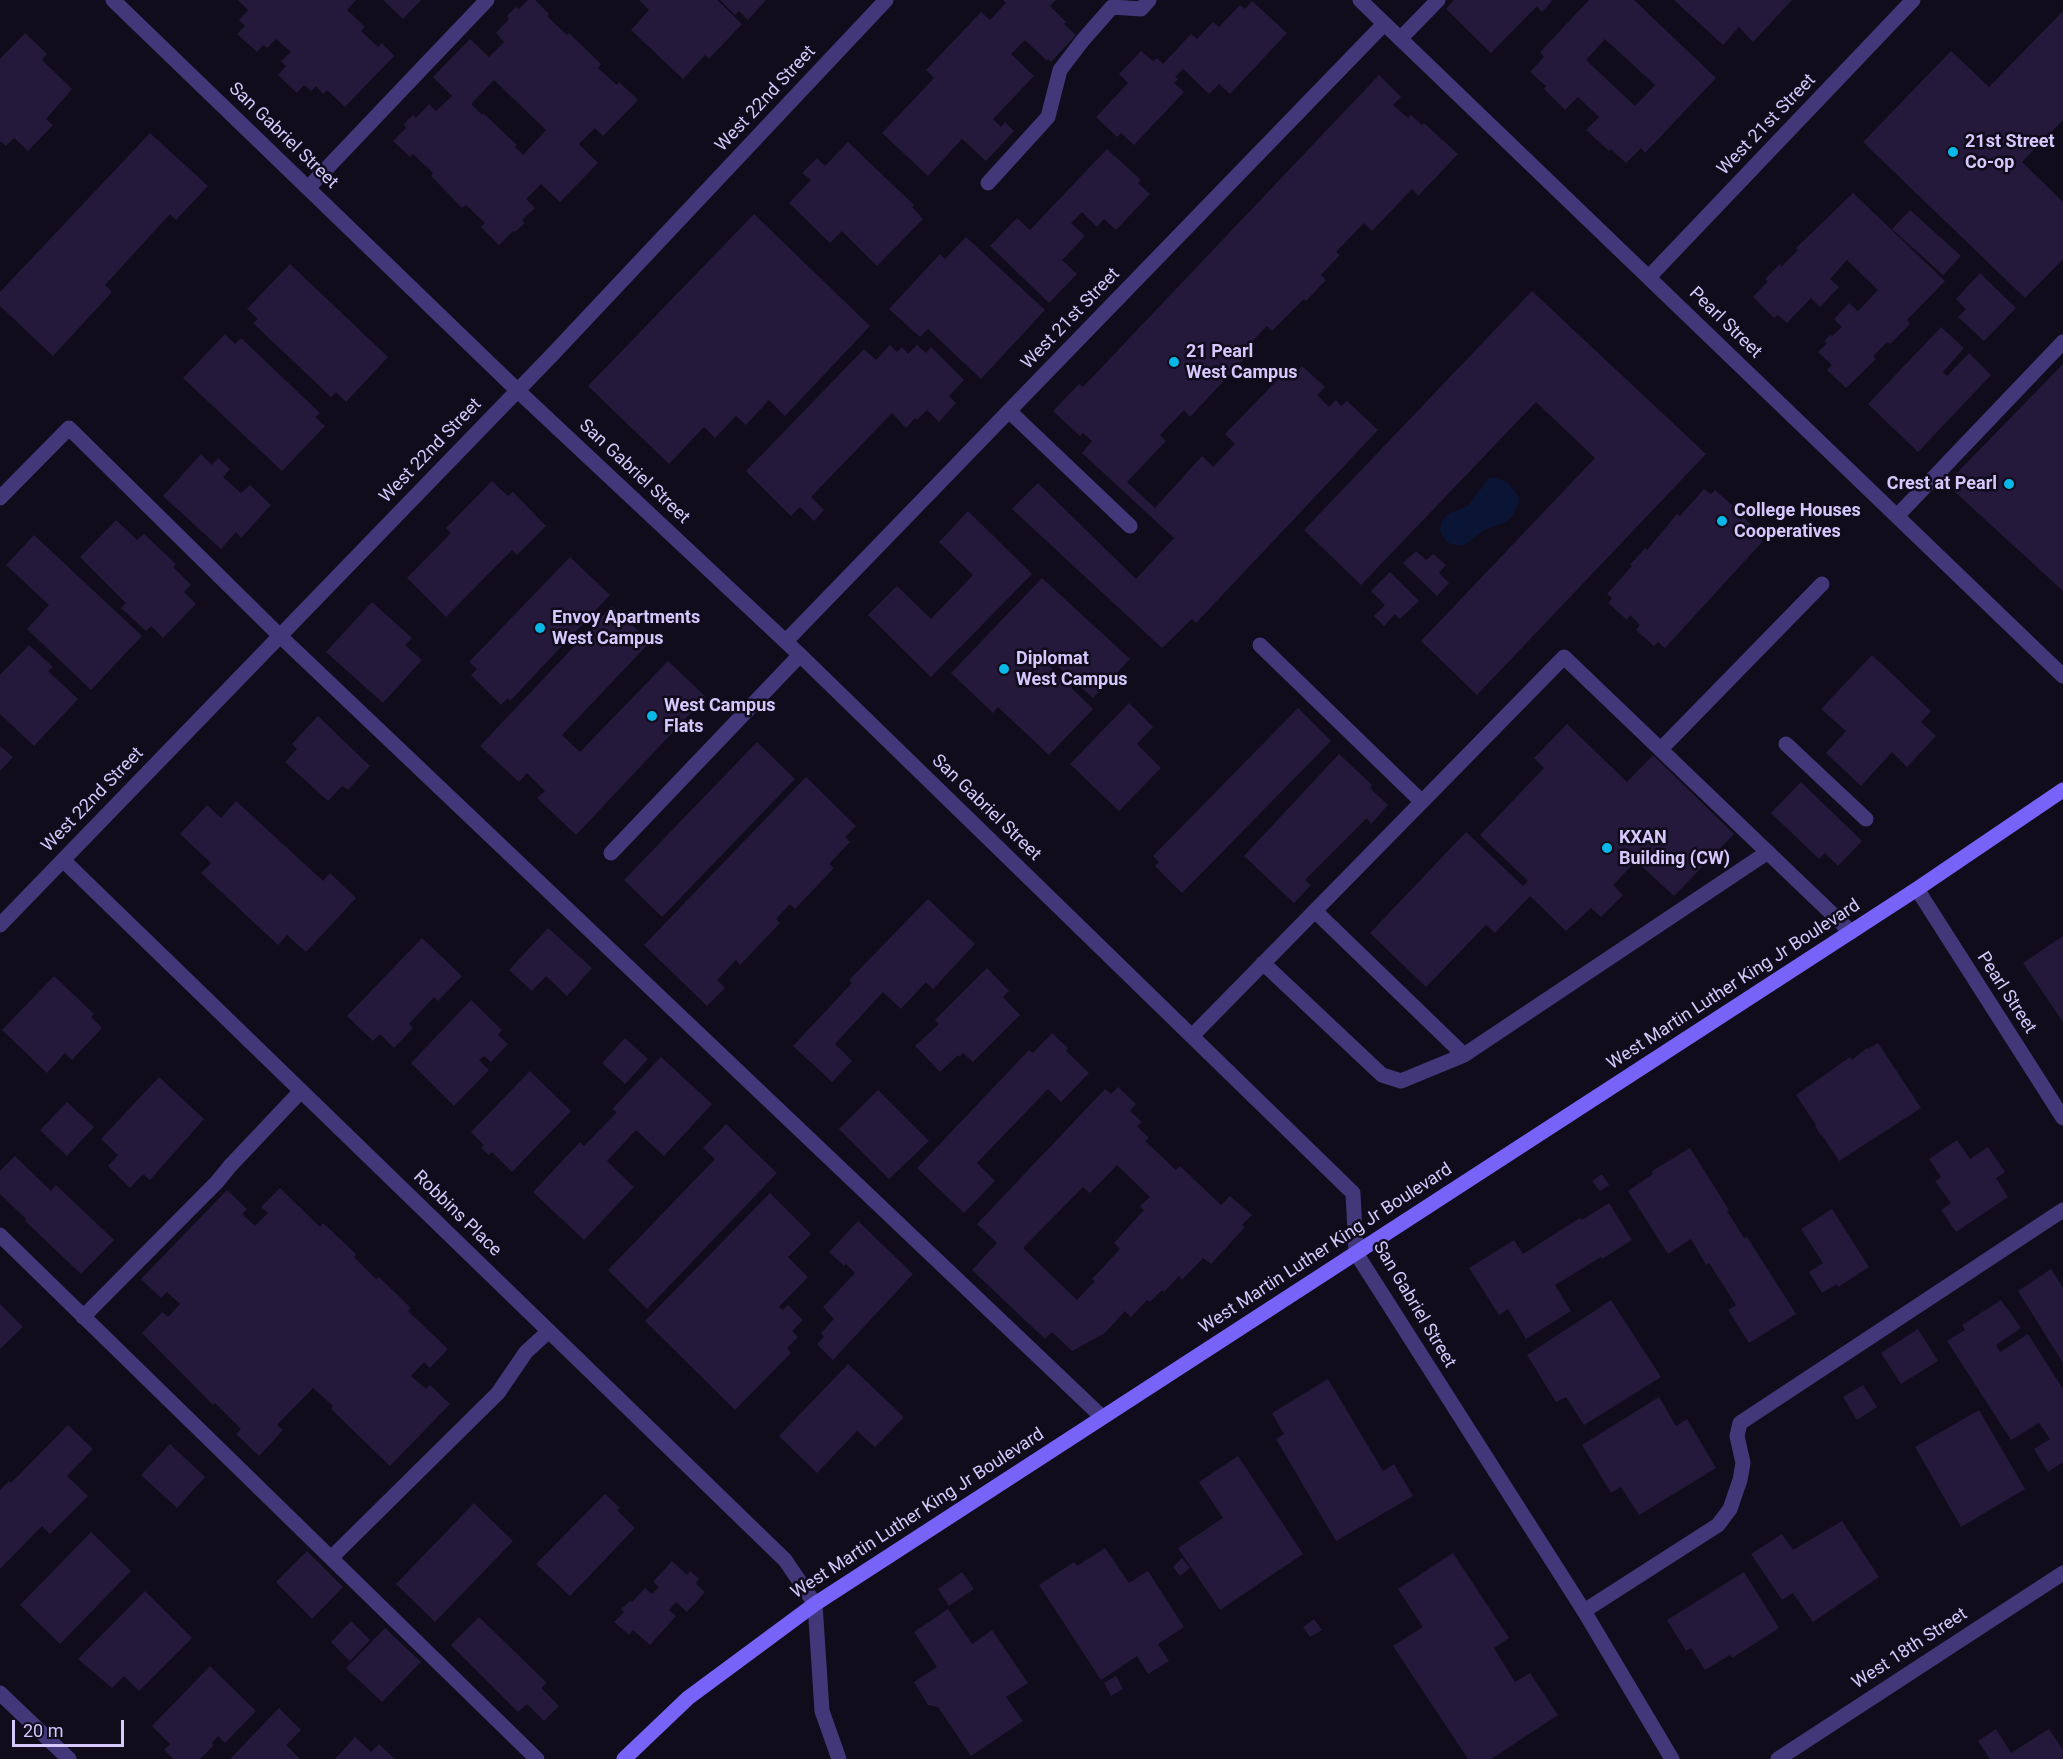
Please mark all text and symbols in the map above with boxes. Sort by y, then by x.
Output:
street label: West 22nd Street [711,41,821,157]
street label: West 21st Street [1713,70,1821,180]
street label: San Gabriel Street [224,78,342,194]
place label: 21st Street Co-op [1965,131,2055,174]
marker: 21st Street Co-op [1946,145,1960,159]
street label: West 21st Street [1017,264,1125,374]
street label: Pearl Street [1684,283,1766,363]
place label: 21 Pearl West Campus [1186,341,1297,384]
marker: 21 Pearl West Campus [1167,355,1181,369]
street label: West 22nd Street [376,394,486,508]
street label: San Gabriel Street [574,415,694,529]
place label: Crest at Pearl [1887,473,1997,495]
marker: Crest at Pearl [2002,477,2016,491]
place label: College Houses Cooperatives [1734,500,1861,542]
marker: College Houses Cooperatives [1715,514,1729,528]
place label: Envoy Apartments West Campus [552,607,700,650]
marker: Envoy Apartments West Campus [533,621,547,635]
place label: Diplomat West Campus [1016,648,1127,690]
marker: Diplomat West Campus [997,662,1011,676]
place label: West Campus Flats [664,695,775,738]
marker: West Campus Flats [645,709,659,723]
street label: West 22nd Street [38,743,148,857]
street label: San Gabriel Street [927,750,1045,866]
place label: KXAN Building (CW) [1619,827,1730,870]
marker: KXAN Building (CW) [1600,841,1614,855]
street label: West Martin Luther King Jr Boulevard [1604,895,1864,1075]
street label: Pearl Street [1972,948,2040,1038]
street label: West Martin Luther King Jr Boulevard [1196,1159,1456,1339]
street label: Robbins Place [408,1167,506,1261]
street label: San Gabriel Street [1368,1238,1460,1372]
street label: West Martin Luther King Jr Boulevard [788,1424,1048,1604]
street label: West 18th Street [1848,1604,1972,1694]
scale bar [15,1708,128,1746]
text: 20 m [23,1720,63,1741]

